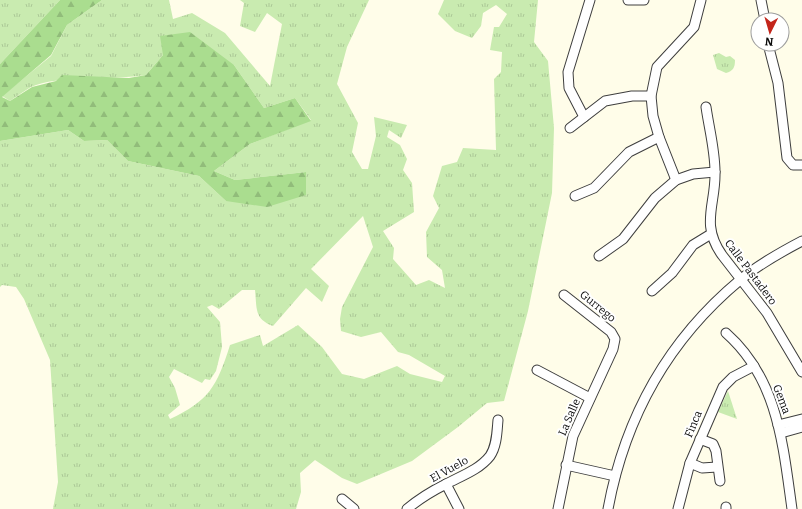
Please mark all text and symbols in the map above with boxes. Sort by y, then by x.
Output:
north arrow [750,12,790,52]
text: N [764,35,774,48]
street label: Calle Pastadero [722,237,779,308]
street label: Gurrego [577,288,618,325]
street label: Gema [770,383,793,416]
street label: La Salle [556,397,583,438]
street label: Finca [682,409,705,439]
street label: El Vuelo [428,454,471,485]

